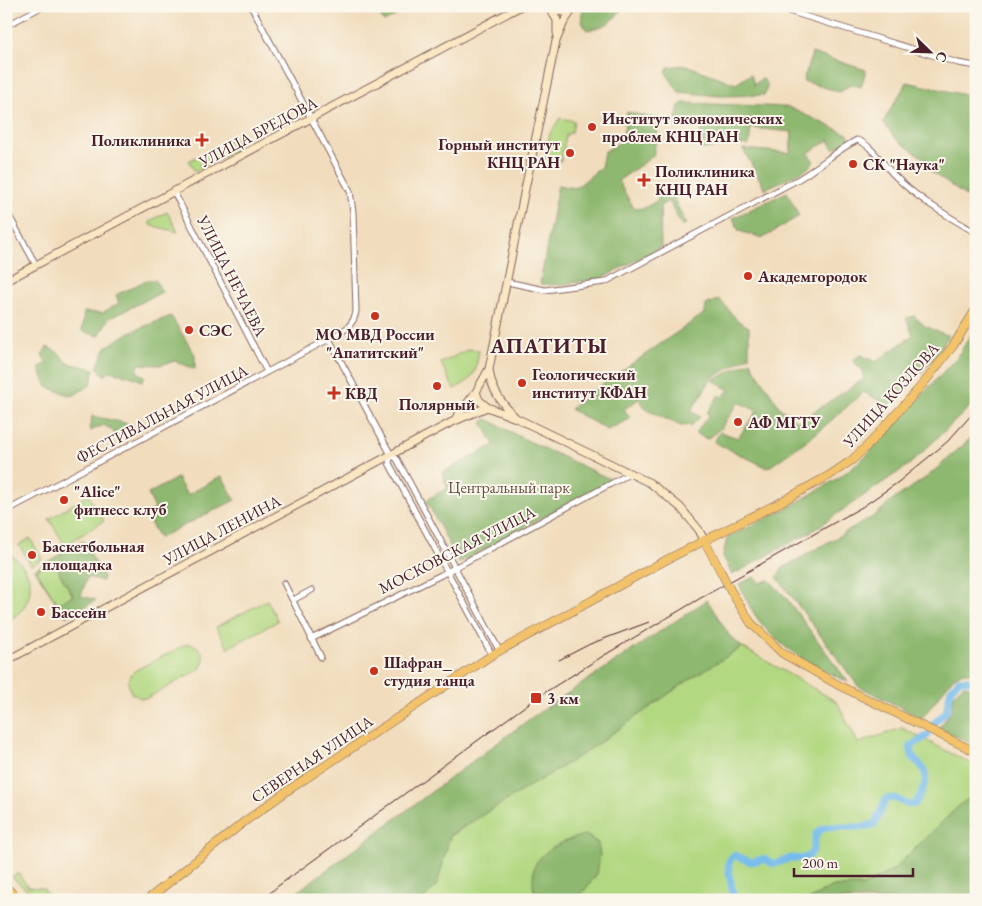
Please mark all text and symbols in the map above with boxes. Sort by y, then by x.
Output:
north arrow [904,28,954,78]
text: С [932,49,952,65]
street label: УЛИЦА БРЕДОВА [194,91,322,173]
place label: Институт экономических проблем КНЦ РАН [602,108,783,147]
marker: Институт экономических проблем КНЦ РАН [586,121,598,133]
place label: Поликлиника [91,130,192,151]
marker: Поликлиника [195,133,209,147]
place label: Горный институт КНЦ РАН [438,134,561,173]
marker: Горный институт КНЦ РАН [564,147,576,159]
place label: СК "Наука" [863,154,945,175]
marker: СК "Наука" [847,158,859,170]
place label: Поликлиника КНЦ РАН [655,161,756,200]
marker: Поликлиника КНЦ РАН [637,173,651,187]
street label: УЛИЦА НЕЧАЕВА [192,211,272,341]
place label: Академгородок [757,266,867,287]
marker: Академгородок [742,270,754,282]
marker: МО МВД России "Апатитский" [369,310,381,322]
place label: СЭС [199,320,232,341]
marker: СЭС [183,324,195,336]
place label: МО МВД России "Апатитский" [315,324,435,363]
district label: АПАТИТЫ [489,332,608,359]
street label: УЛИЦА КОЗЛОВА [838,337,944,453]
street label: ФЕСТИВАЛЬНАЯ УЛИЦА [73,359,252,468]
place label: Геологический институт КФАН [532,364,647,403]
marker: Геологический институт КФАН [516,377,528,389]
marker: Полярный [431,380,443,392]
place label: КВД [345,383,378,404]
marker: КВД [327,386,341,400]
place label: Полярный [399,394,476,415]
place label: АФ МГТУ [747,412,821,433]
marker: АФ МГТУ [732,416,744,428]
park label: Центральный парк [448,477,570,498]
place label: "Alice" фитнесс клуб [74,481,166,520]
street label: УЛИЦА ЛЕНИНА [159,490,285,570]
marker: "Alice" фитнесс клуб [58,494,70,506]
street label: МОСКОВСКАЯ УЛИЦА [375,501,540,599]
place label: Баскетбольная площадка [42,536,145,575]
marker: Баскетбольная площадка [26,549,38,561]
place label: Бассейн [51,602,106,623]
marker: Бассейн [35,606,47,618]
place label: Шафран_ студия танца [384,652,476,691]
marker: Шафран_ студия танца [368,665,380,677]
place label: 3 км [547,688,579,709]
marker: 3 км [529,691,543,705]
street label: СЕВЕРНАЯ УЛИЦА [247,710,378,808]
scale bar [794,846,913,878]
text: 200 m [802,853,839,872]

